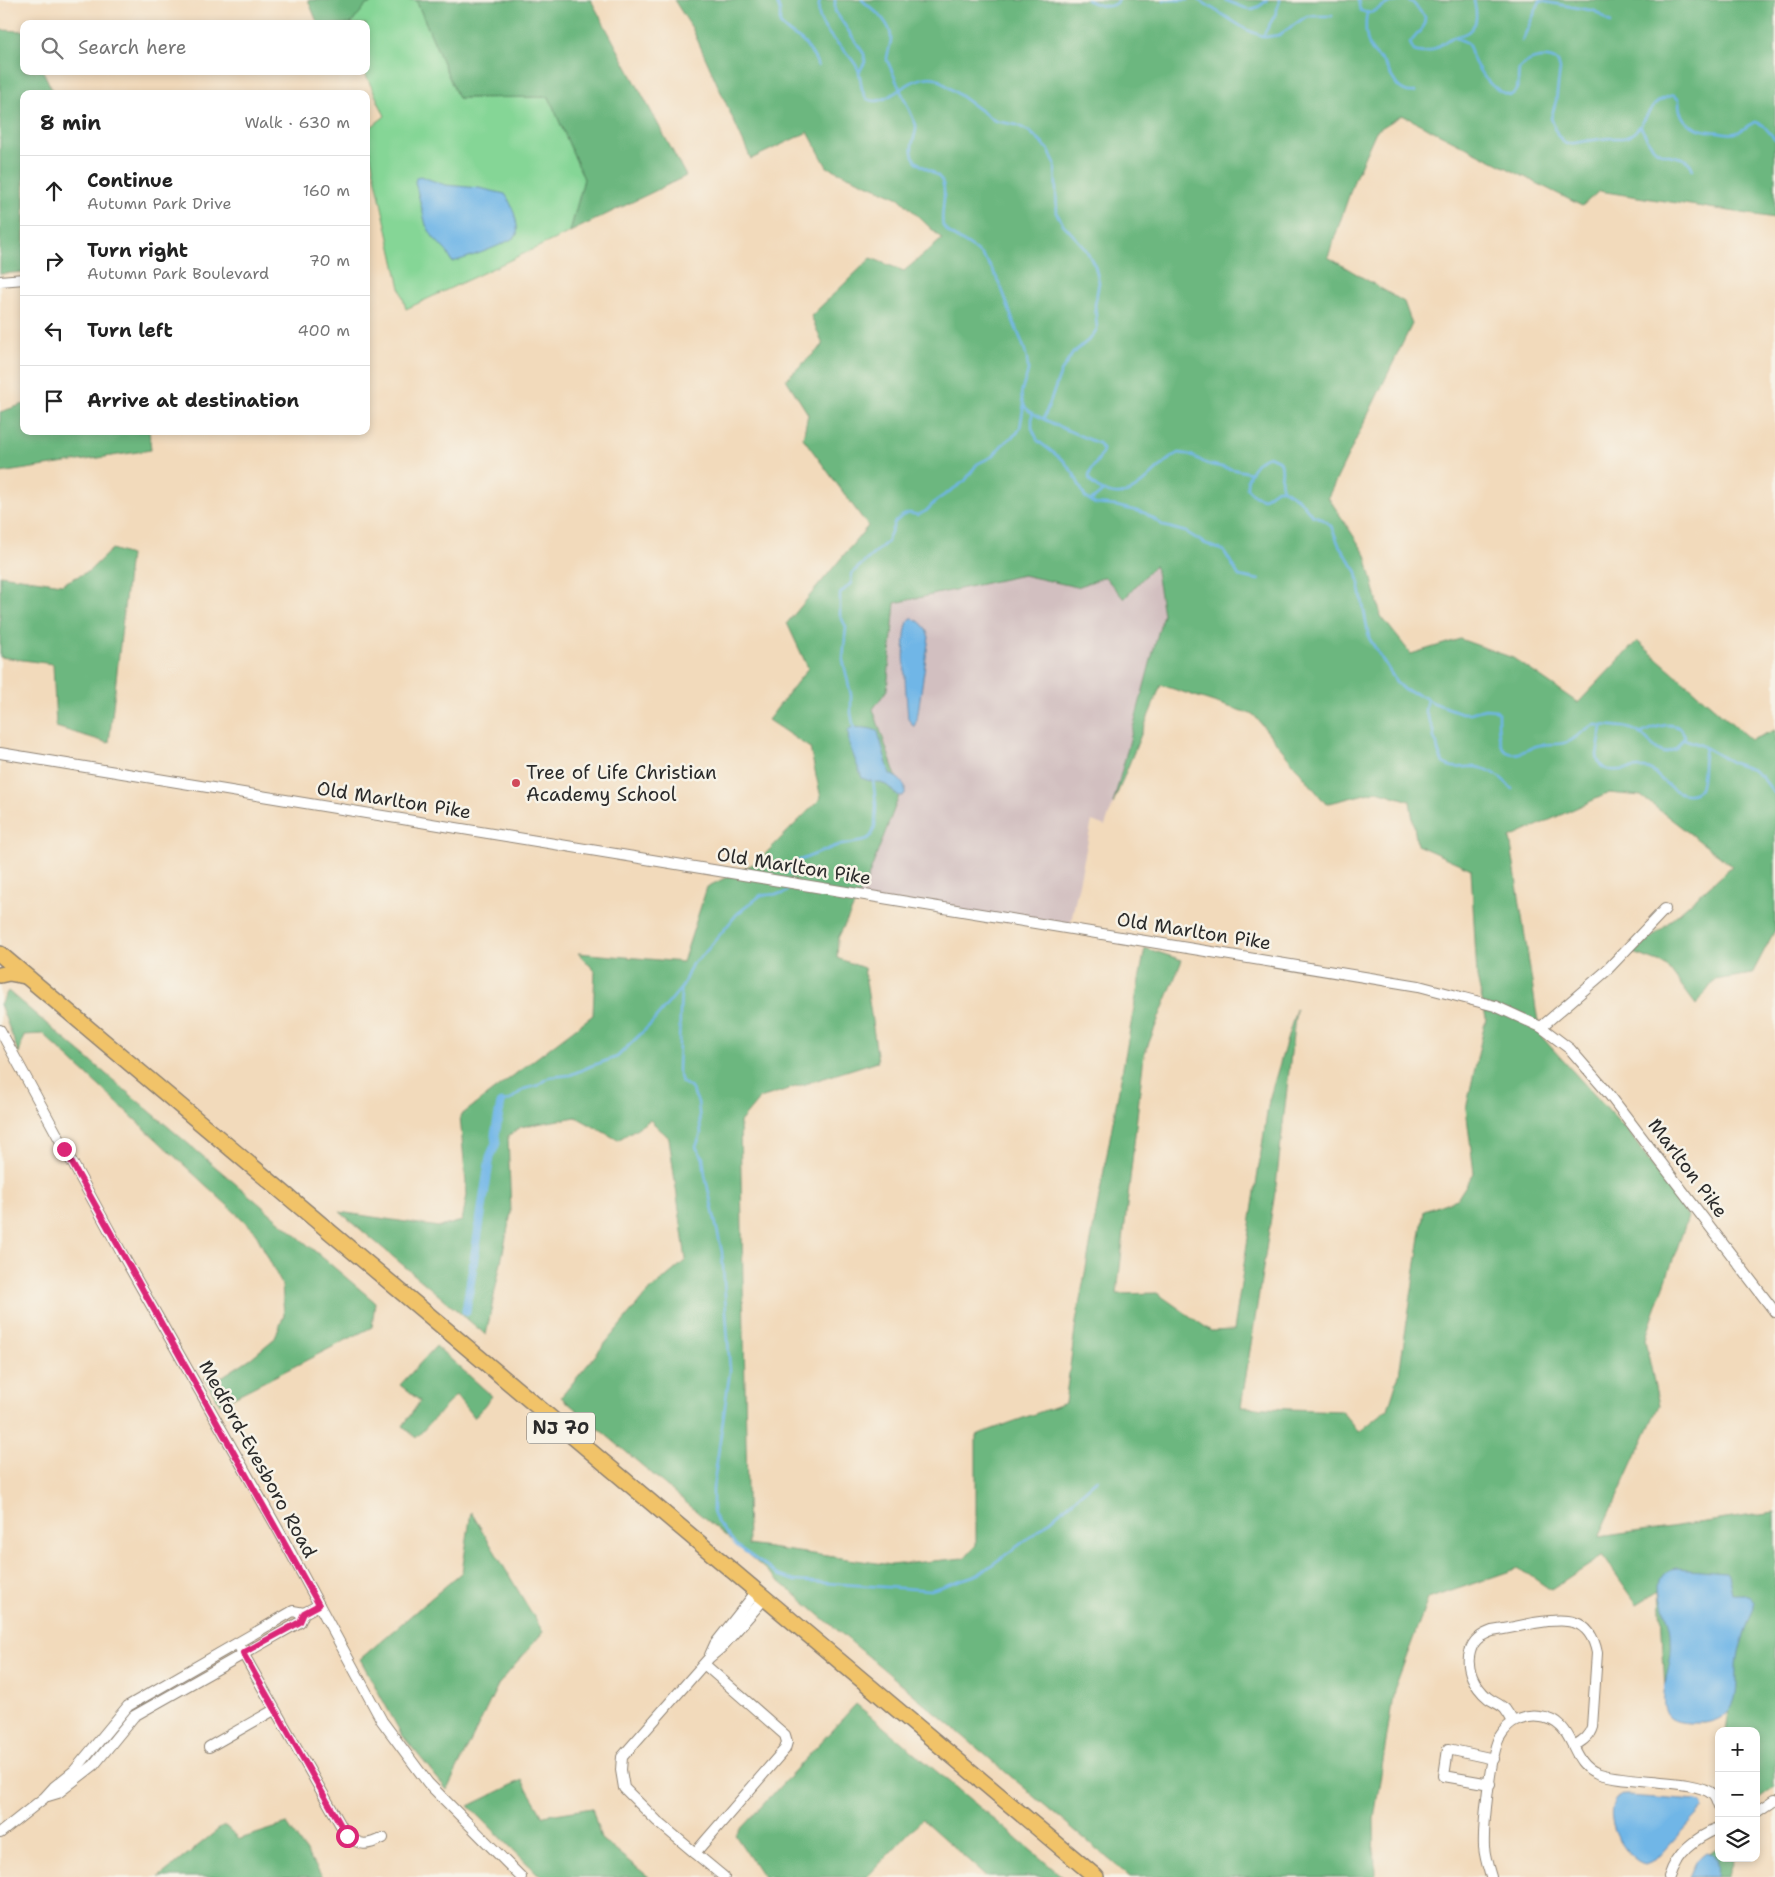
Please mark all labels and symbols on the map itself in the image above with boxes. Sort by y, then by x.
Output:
place label: Tree of Life Christian Academy School [526,760,717,807]
street label: Old Marlton Pike [315,775,473,825]
marker: Tree of Life Christian Academy School [510,777,522,789]
street label: Old Marlton Pike [715,841,873,891]
street label: Old Marlton Pike [1115,906,1273,956]
street label: Marlton Pike [1643,1113,1733,1223]
route end [53,1138,76,1161]
street label: Medford-Evesboro Road [193,1356,323,1562]
road number: NJ 70 [527,1412,595,1444]
route start [336,1825,359,1848]

